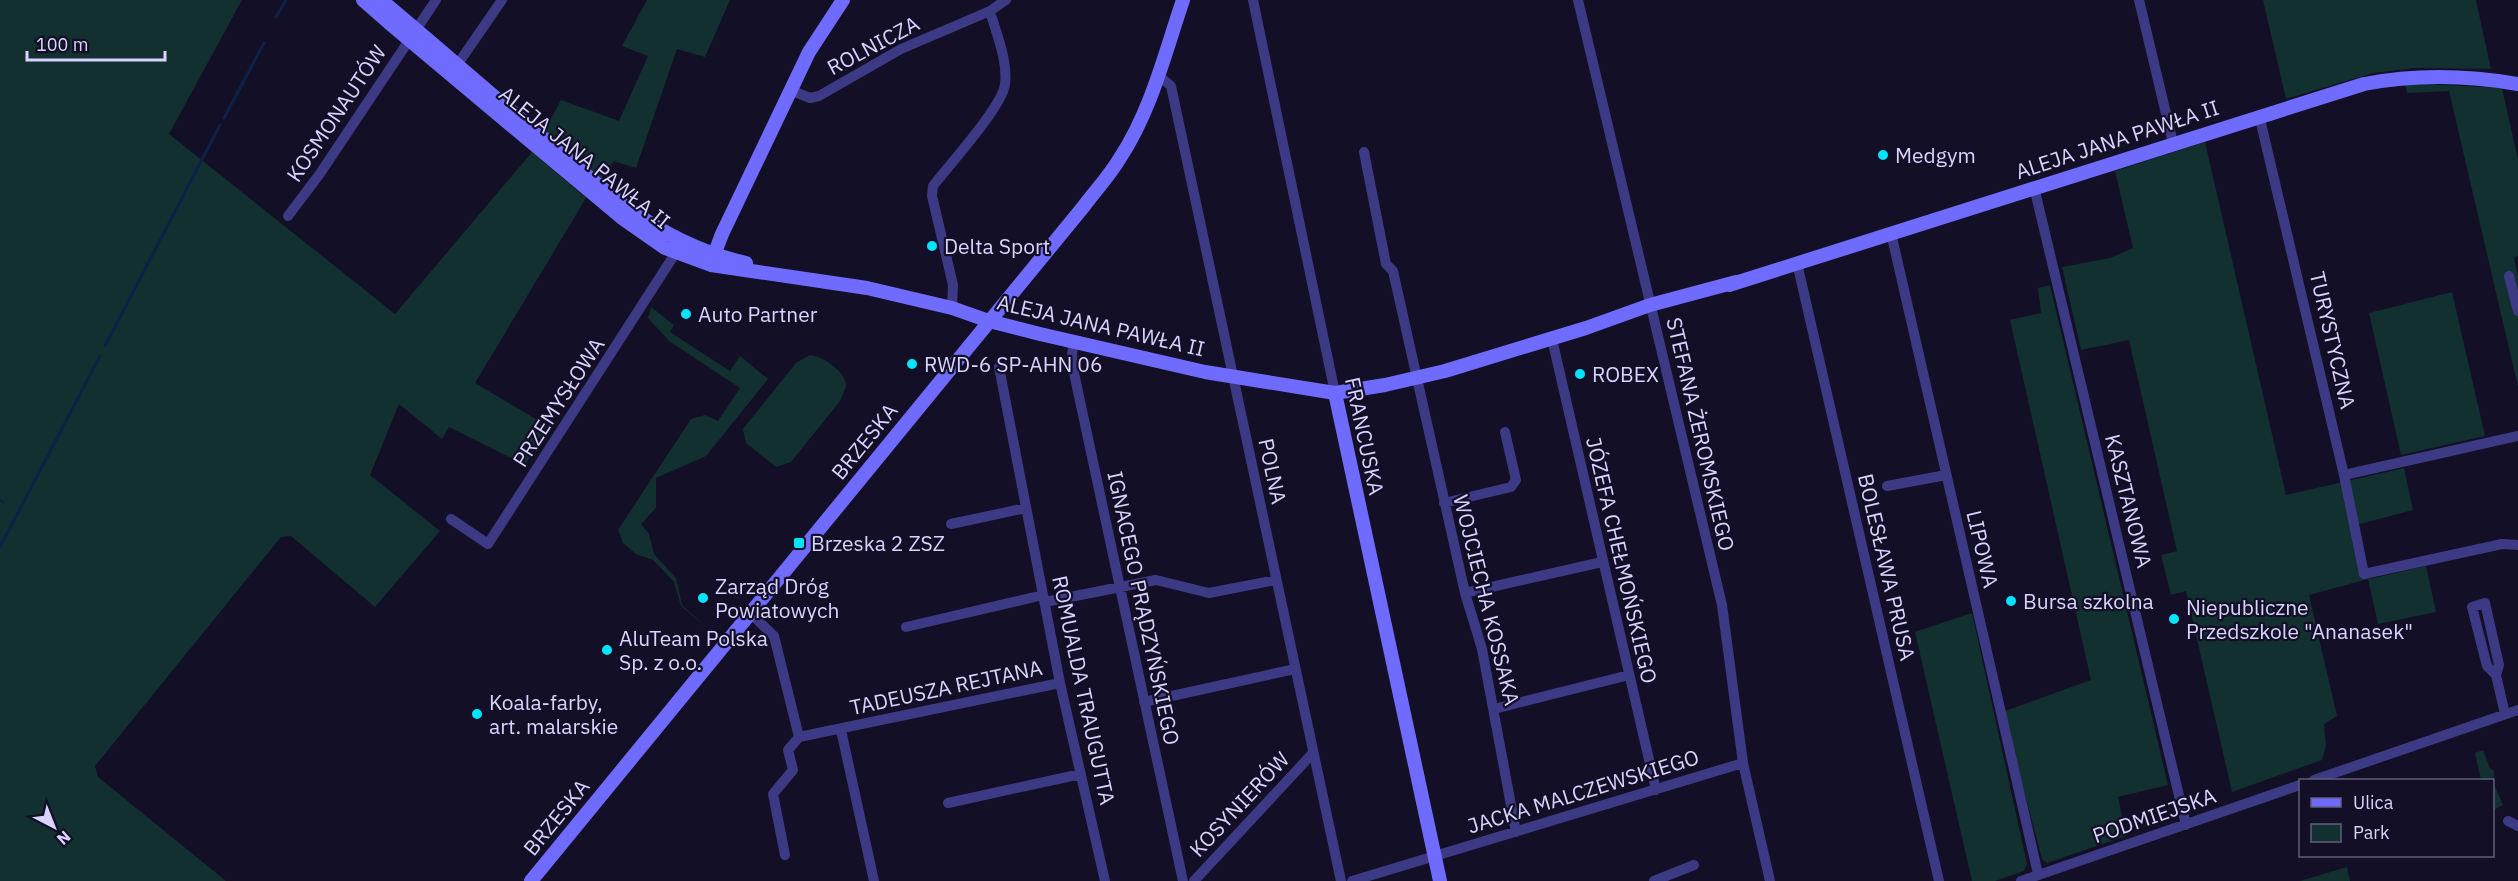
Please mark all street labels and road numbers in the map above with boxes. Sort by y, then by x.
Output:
street label: ROLNICZA [822,9,924,81]
street label: KOSMONAUTÓW [280,39,392,187]
street label: ALEJA JANA PAWŁA II [494,79,676,235]
street label: ALEJA JANA PAWŁA II [2012,93,2222,185]
street label: TURYSTYCZNA [2304,268,2362,412]
street label: ALEJA JANA PAWŁA II [994,287,1208,363]
street label: STEFANA ŻEROMSKIEGO [1660,314,1742,554]
street label: PRZEMYSŁOWA [506,332,610,472]
street label: FRANCUSKA [1339,375,1391,497]
street label: BRZESKA [825,397,903,485]
street label: KASZTANOWA [2099,431,2159,571]
street label: JÓZEFA CHEŁMOŃSKIEGO [1580,434,1664,686]
street label: POLNA [1252,436,1294,506]
street label: IGNACEGO PRĄDZYŃSKIEGO [1101,469,1187,747]
street label: BOLESŁAWA PRUSA [1852,471,1922,663]
street label: WOJCIECHA KOSSAKA [1447,492,1527,708]
street label: LIPOWA [1961,508,2005,590]
street label: ROMUALDA TRAUGUTTA [1046,573,1122,807]
street label: TADEUSZA REJTANA [847,653,1045,721]
street label: JACKA MALCZEWSKIEGO [1464,742,1702,840]
street label: KOSYNIERÓW [1183,745,1295,863]
street label: BRZESKA [517,773,595,861]
street label: PODMIEJSKA [2089,781,2219,849]

